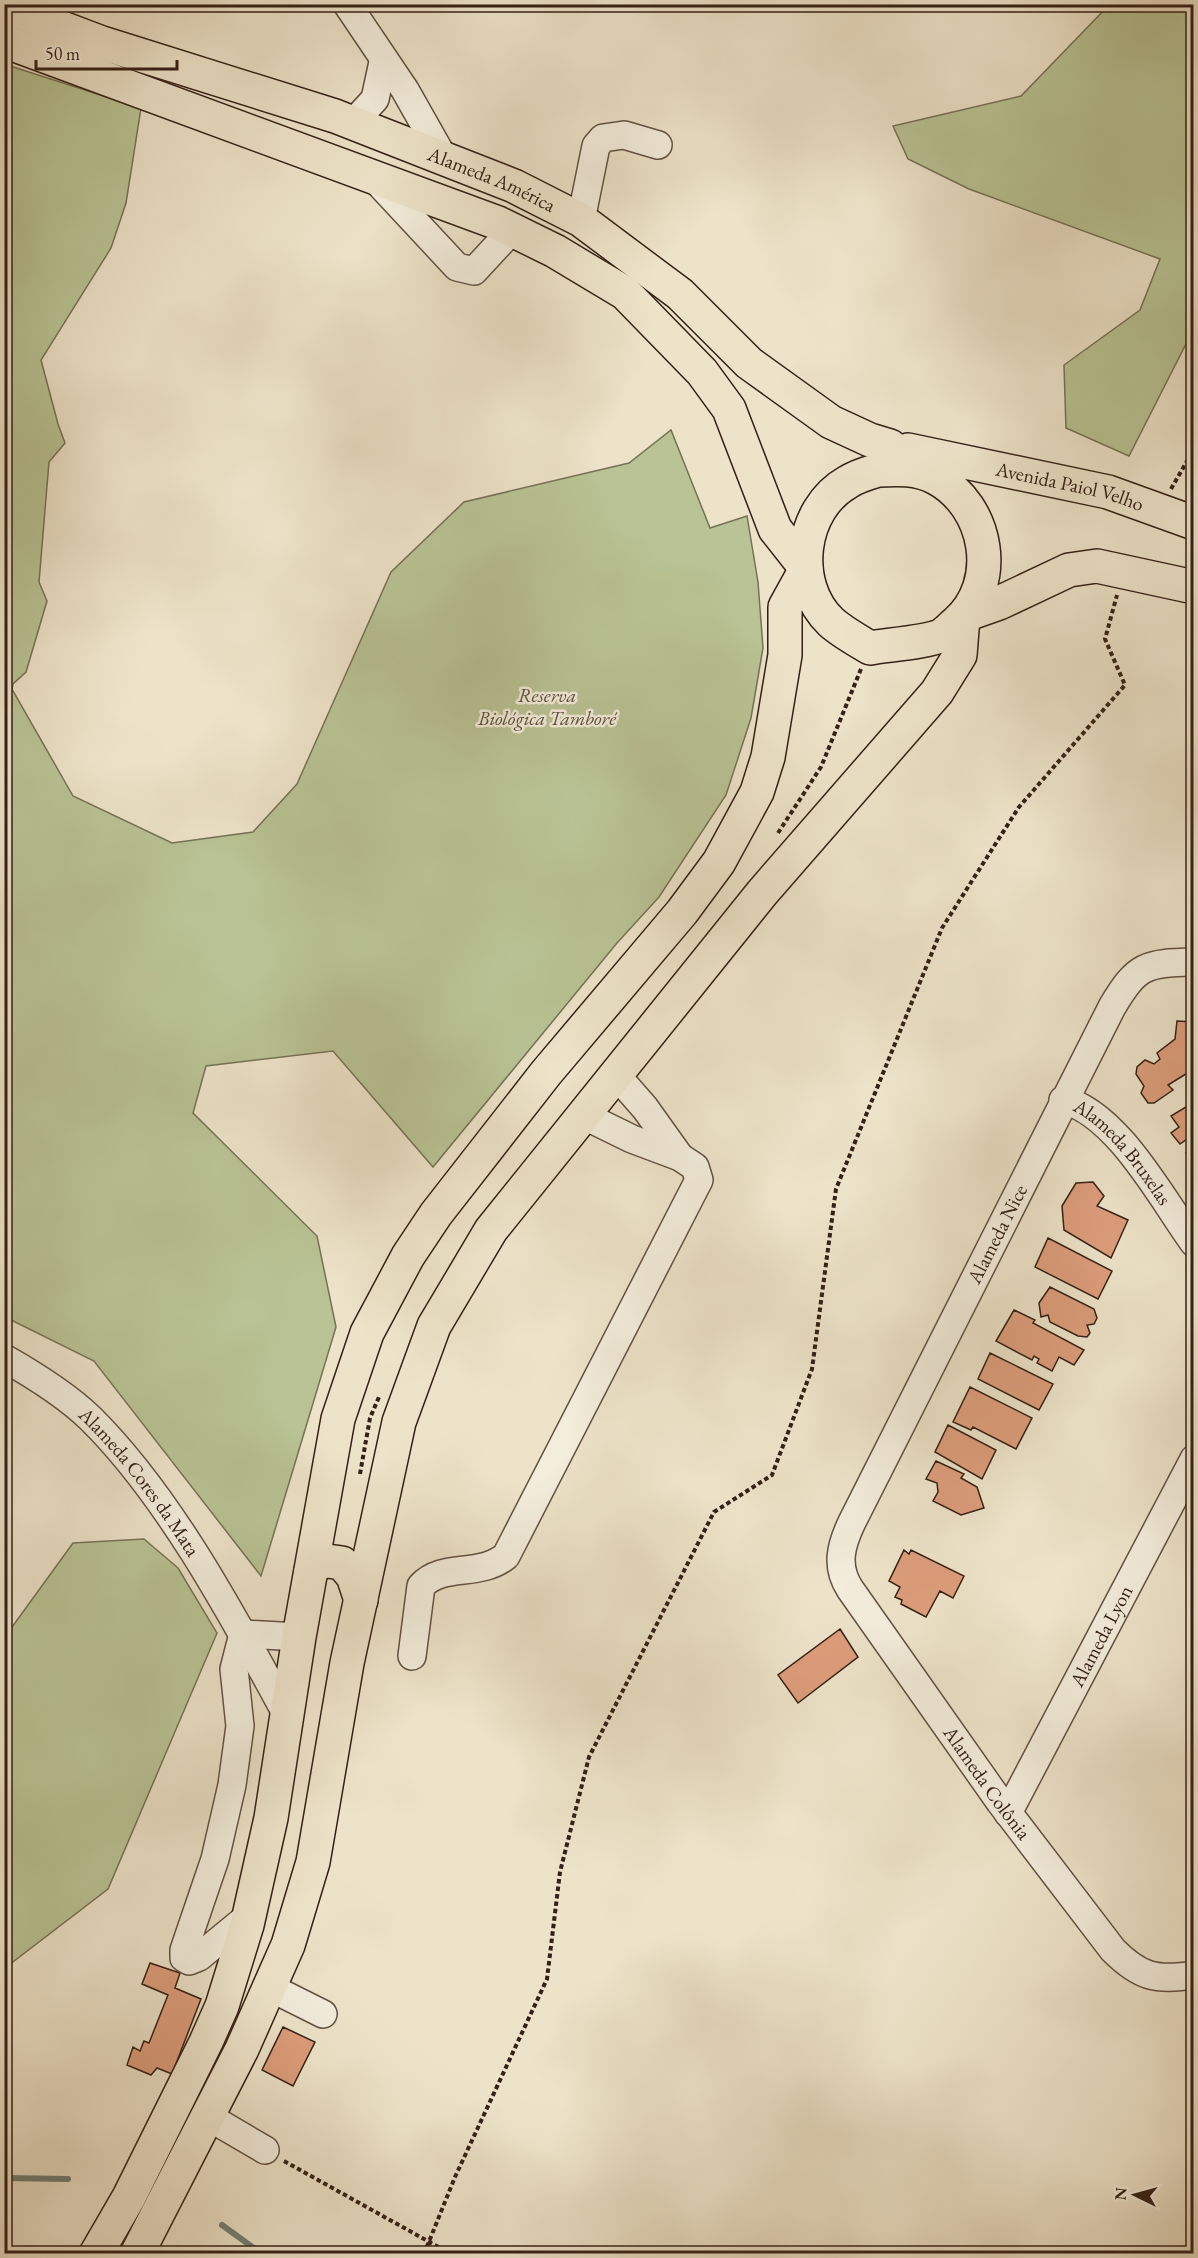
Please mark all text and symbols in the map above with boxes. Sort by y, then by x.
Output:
scale bar [36,33,177,71]
text: 50 m [45,42,80,65]
street label: Alameda América [423,140,560,218]
street label: Avenida Paiol Velho [993,456,1148,517]
park label: Reserva Biológica Tamboré [477,682,618,731]
street label: Alameda Bruxelas [1068,1092,1178,1210]
street label: Alameda Nice [960,1180,1033,1289]
street label: Alameda Cores da Mata [73,1401,206,1561]
street label: Alameda Lyon [1063,1580,1139,1692]
street label: Alameda Colônia [937,1720,1037,1845]
north arrow [1105,2165,1165,2225]
text: N [1110,2186,1132,2201]

